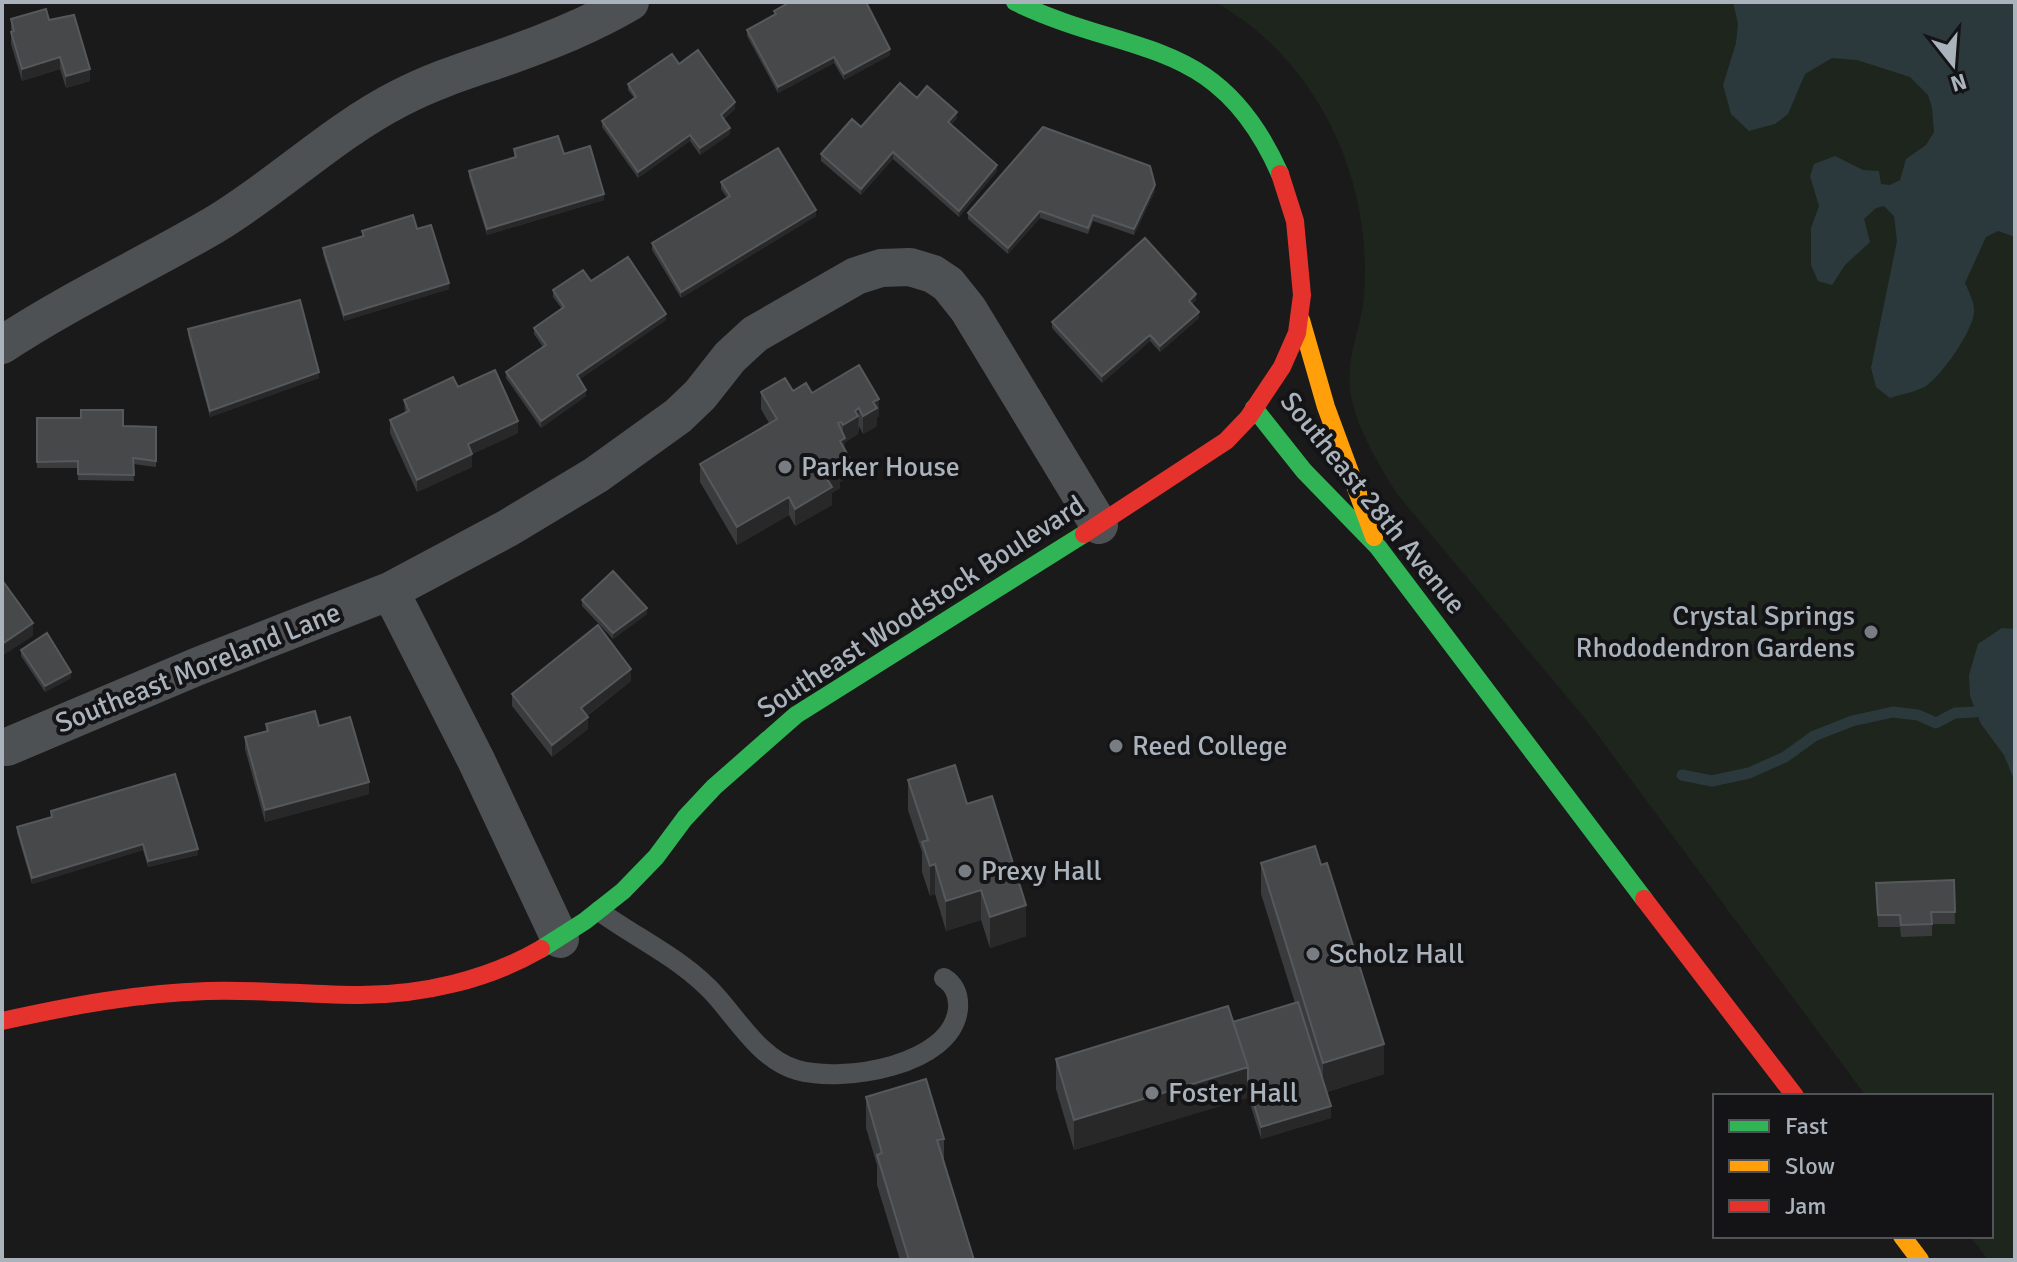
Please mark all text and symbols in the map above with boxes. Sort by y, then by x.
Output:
north arrow [1913,24,1993,104]
text: N [1947,67,1970,98]
street label: Southeast 28th Avenue [1273,385,1473,621]
place label: Parker House [801,450,960,484]
marker: Parker House [776,458,794,476]
street label: Southeast Woodstock Boulevard [751,488,1091,726]
street label: Southeast Moreland Lane [51,595,345,741]
place label: Crystal Springs Rhododendron Gardens [1576,599,1855,665]
marker: Crystal Springs Rhododendron Gardens [1862,623,1880,641]
place label: Reed College [1132,729,1287,763]
marker: Reed College [1107,737,1125,755]
place label: Prexy Hall [981,854,1102,888]
marker: Prexy Hall [956,862,974,880]
place label: Scholz Hall [1329,937,1464,971]
marker: Scholz Hall [1304,945,1322,963]
place label: Foster Hall [1168,1076,1298,1110]
marker: Foster Hall [1143,1084,1161,1102]
legend [1713,1094,1993,1238]
text: Fast [1785,1111,1828,1141]
text: Slow [1785,1151,1835,1181]
text: Jam [1785,1191,1826,1221]

